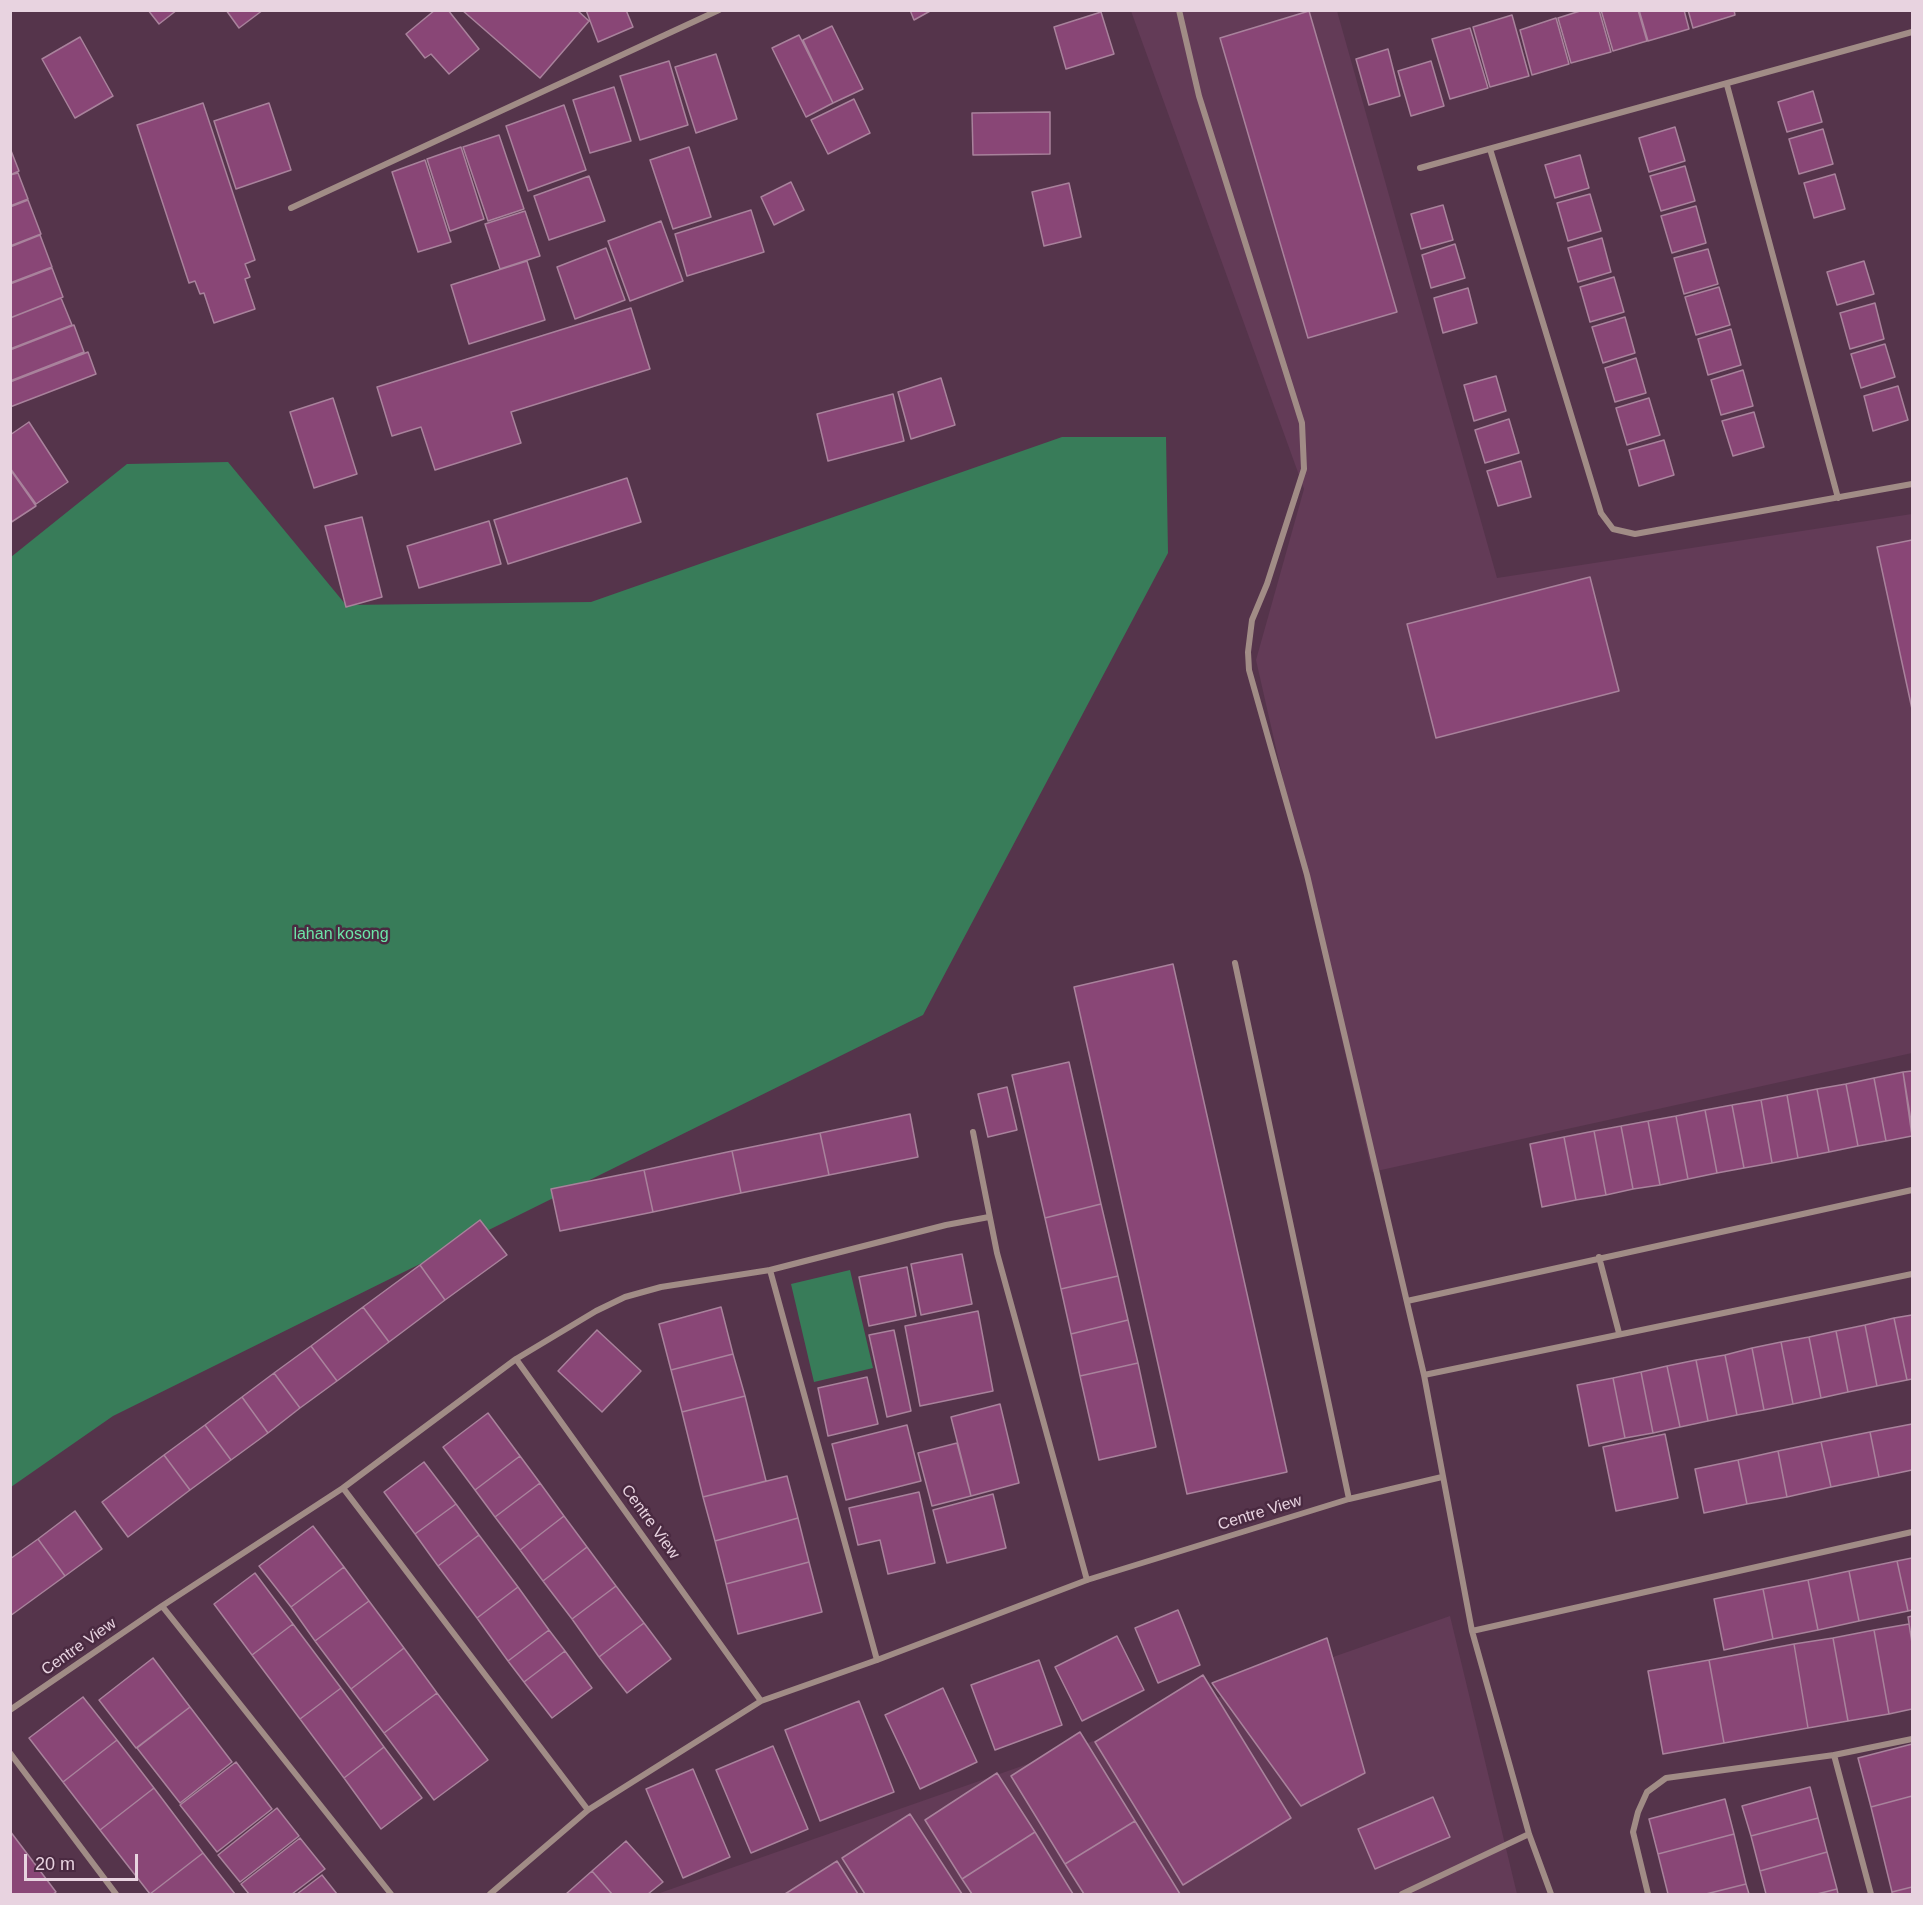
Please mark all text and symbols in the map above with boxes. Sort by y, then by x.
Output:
park label: lahan kosong [293,925,389,945]
street label: Centre View [617,1481,683,1563]
street label: Centre View [1216,1491,1304,1535]
street label: Centre View [38,1614,120,1680]
scale bar [27,1842,141,1880]
text: 20 m [35,1854,75,1874]

